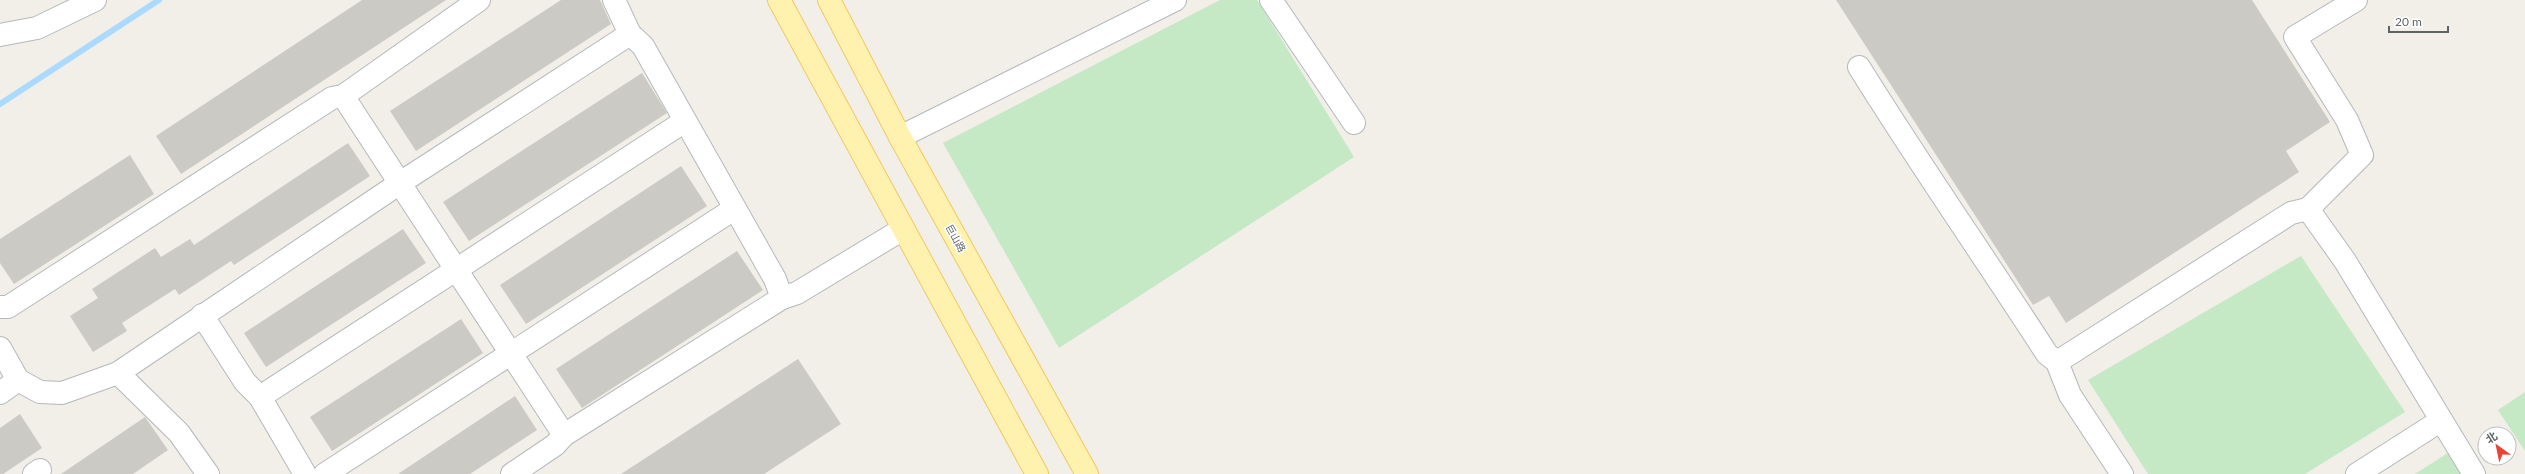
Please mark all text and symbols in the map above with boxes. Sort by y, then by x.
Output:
scale bar [2389,8,2448,34]
text: 20 m [2395,14,2422,29]
street label: 巨山路 [943,222,969,254]
north arrow [2477,426,2517,466]
text: 北 [2483,429,2499,446]

